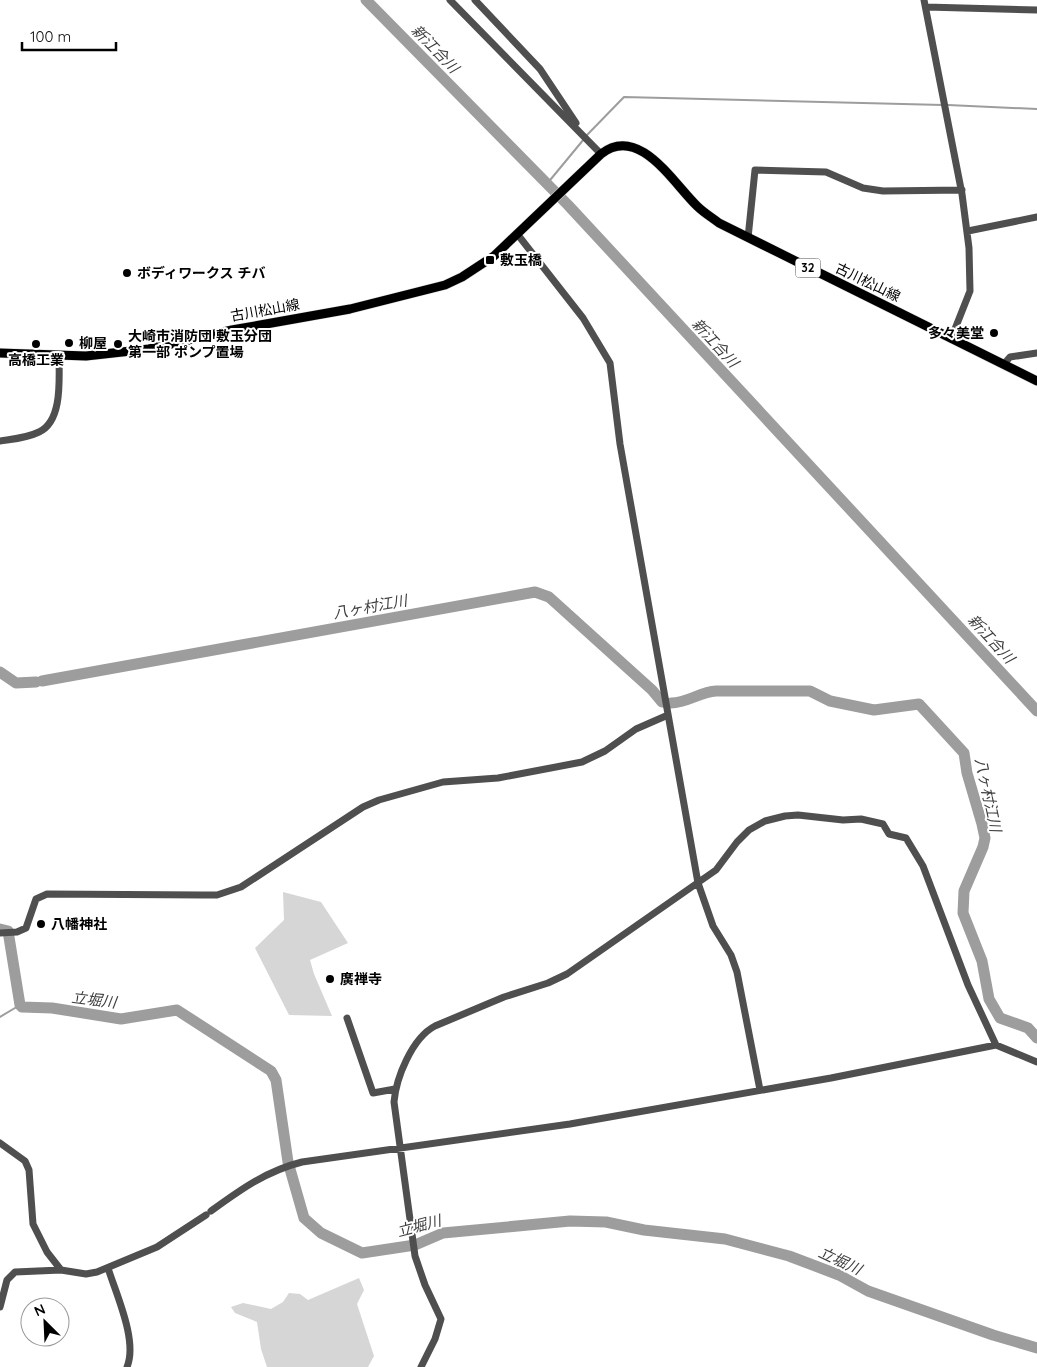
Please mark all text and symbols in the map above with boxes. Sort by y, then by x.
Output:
scale bar [22,20,116,52]
water label: 新江合川 [408,20,464,78]
text: 100 m [30,27,71,46]
place label: 敷玉橋 [500,251,542,269]
marker: 敷玉橋 [484,254,496,266]
road number: 32 [796,258,820,278]
street label: 古川松山線 [833,259,903,305]
place label: ボディワークス チバ [137,264,266,282]
marker: ボディワークス チバ [121,267,133,279]
street label: 古川松山線 [229,295,301,325]
water label: 新江合川 [688,314,744,373]
place label: 多々美堂 [928,324,984,342]
place label: 大崎市消防団 敷玉分団 第一部 ポンプ置場 [128,327,272,361]
marker: 多々美堂 [988,327,1000,339]
place label: 柳屋 [79,334,107,352]
marker: 柳屋 [63,337,75,349]
marker: 高橋工業 [30,338,42,350]
marker: 大崎市消防団 敷玉分団 第一部 ポンプ置場 [112,338,124,350]
place label: 高橋工業 [8,351,64,369]
water label: 八ヶ村江川 [331,590,410,622]
water label: 新江合川 [964,610,1020,669]
water label: 八ヶ村江川 [971,756,1006,836]
place label: 八幡神社 [51,915,107,933]
marker: 八幡神社 [35,918,47,930]
place label: 廣禅寺 [340,970,382,988]
marker: 廣禅寺 [324,973,336,985]
water label: 立堀川 [71,987,120,1012]
water label: 立堀川 [395,1210,445,1241]
water label: 立堀川 [816,1242,866,1280]
north arrow [20,1297,70,1347]
text: N [31,1300,48,1320]

